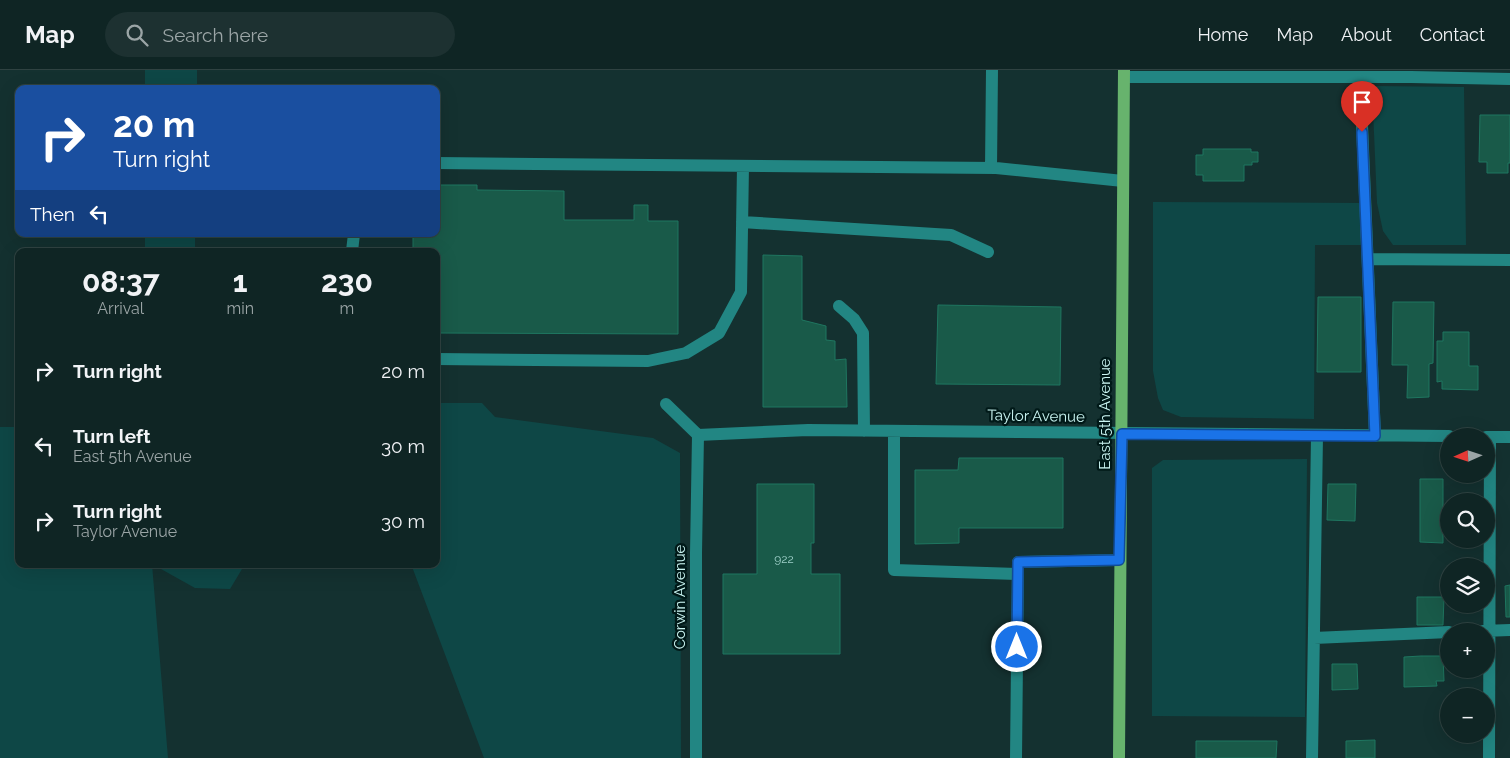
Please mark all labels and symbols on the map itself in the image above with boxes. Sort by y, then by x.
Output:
pin [1341,81,1383,132]
street label: East 5th Avenue [1096,358,1114,470]
street label: Taylor Avenue [987,406,1085,426]
north arrow [1440,428,1495,482]
street label: Corwin Avenue [671,544,689,649]
house number: 922 [774,552,794,566]
position arrow [990,620,1042,672]

